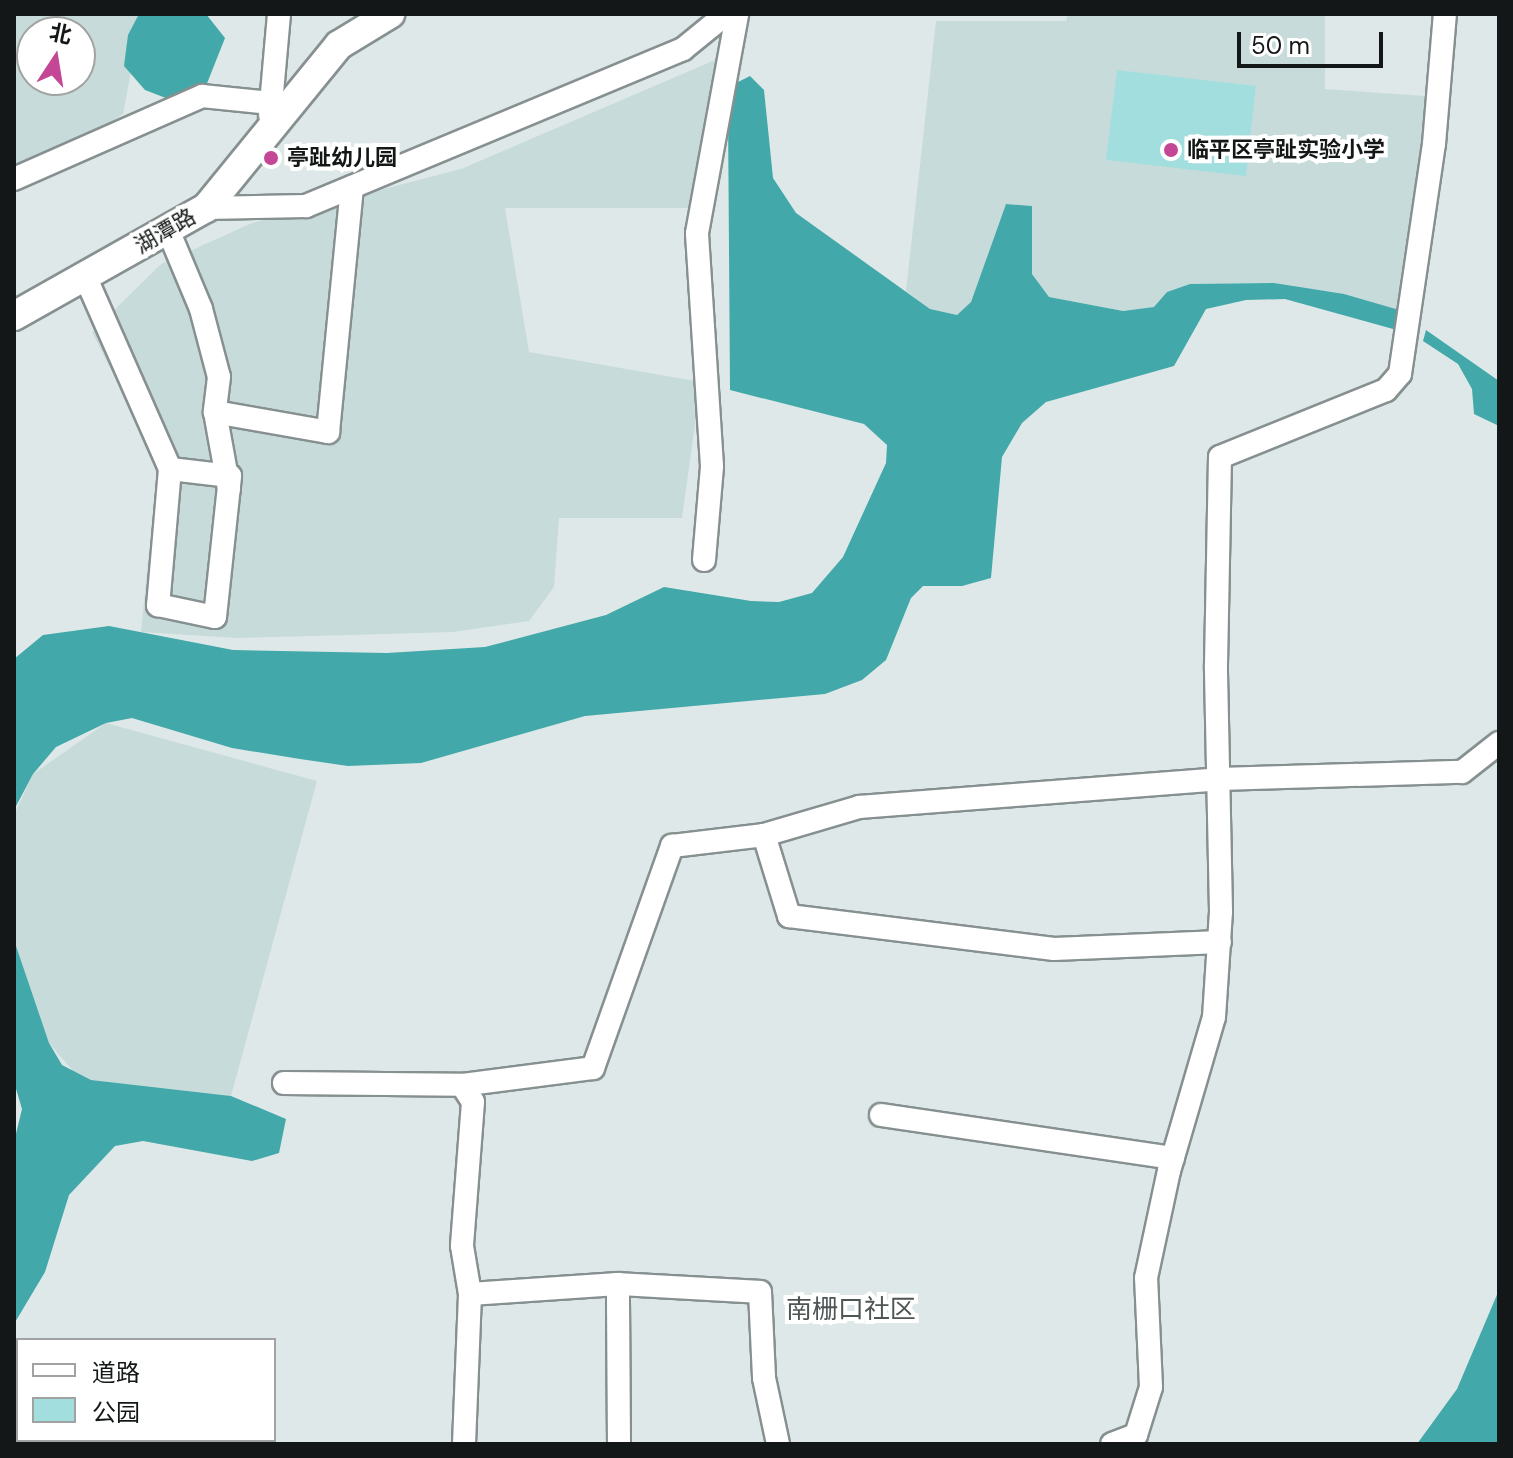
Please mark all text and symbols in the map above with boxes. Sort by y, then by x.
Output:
north arrow [16,16,96,96]
scale bar [1241,16,1387,66]
text: 北 [47,18,74,50]
text: 50 m [1251,30,1310,61]
place label: 临平区亭趾实验小学 [1187,137,1385,163]
marker: 临平区亭趾实验小学 [1162,141,1180,159]
place label: 亭趾幼儿园 [287,145,397,171]
marker: 亭趾幼儿园 [262,149,280,167]
street label: 湖潭路 [130,203,200,259]
district label: 南栅口社区 [786,1294,916,1326]
legend [16,1338,276,1442]
text: 道路 [92,1357,140,1388]
text: 公园 [92,1397,140,1428]

